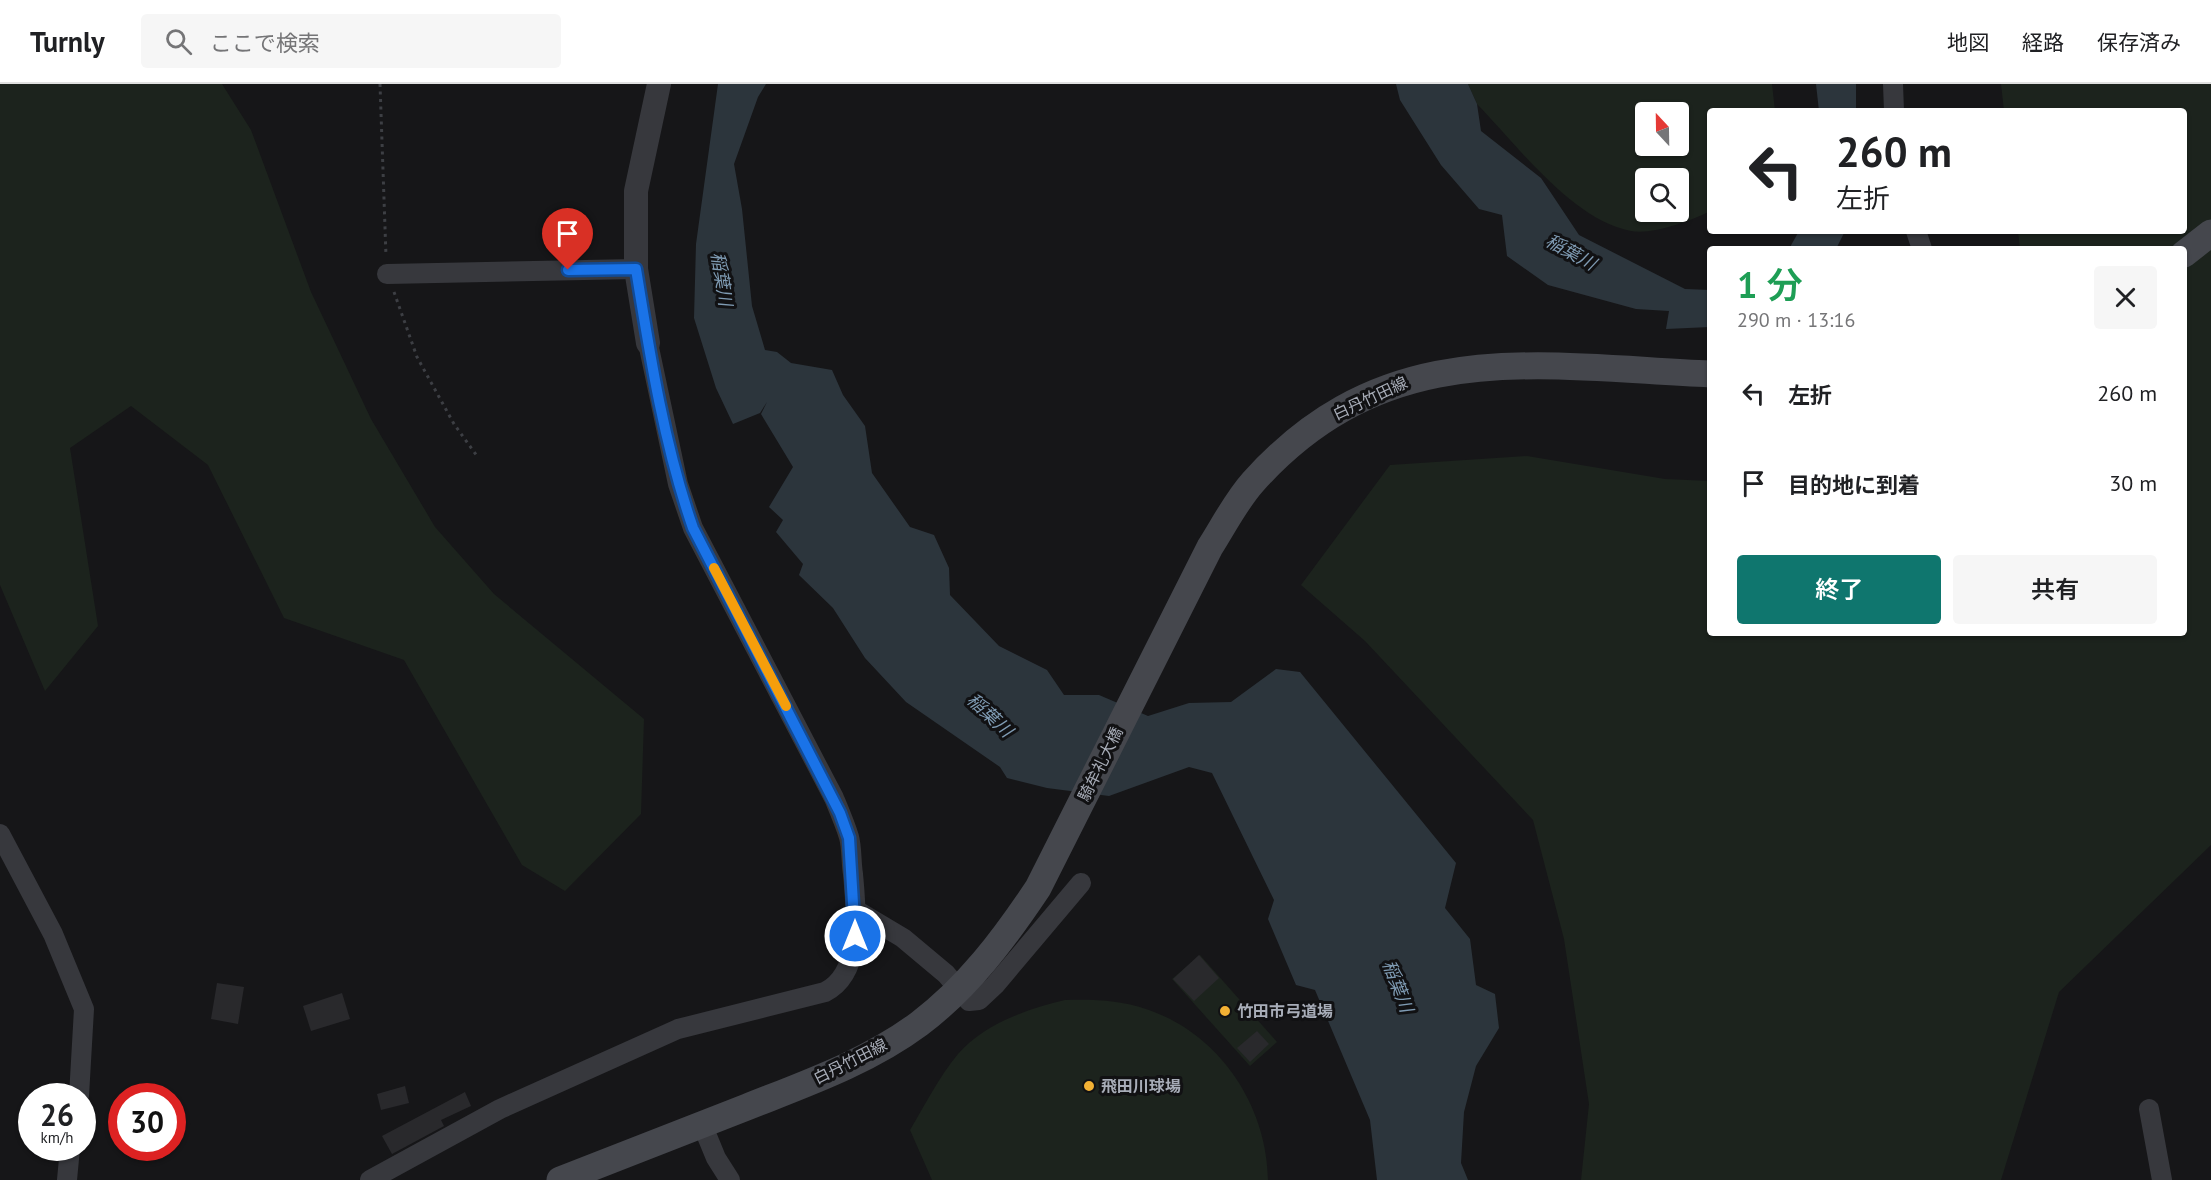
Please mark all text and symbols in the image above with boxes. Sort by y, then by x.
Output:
search box [141,14,561,68]
text: Turnly [30,23,105,60]
icon: search [162,25,195,58]
text: ここで検索 [210,29,320,57]
text: 地図 [1947,29,1989,56]
text: 経路 [2022,29,2064,56]
text: 保存済み [2097,29,2181,56]
north arrow [1635,102,1689,156]
map controls [1635,102,1689,222]
text: 260 m [1836,124,1952,179]
icon: left [1737,132,1815,210]
button: search [1635,168,1689,222]
text: 左折 [1836,181,1890,215]
pin [542,208,593,270]
icon: arrive [551,217,584,250]
water label: 稲葉川 [1542,229,1602,276]
water label: 稲葉川 [706,251,738,309]
text: 1 分 [1737,261,1803,308]
button: close [2094,266,2157,329]
text: 290 m · 13:16 [1737,307,1855,333]
street label: 白丹竹田線 [1330,372,1410,424]
icon: left [1737,377,1770,410]
text: 260 m [2097,379,2157,407]
text: 左折 [1788,381,1832,409]
icon: arrive [1737,467,1770,500]
text: 30 m [2109,469,2157,497]
text: 目的地に到着 [1788,471,1920,499]
button: 終了 [1737,555,1941,624]
button: 共有 [1953,555,2157,624]
water label: 稲葉川 [962,688,1019,743]
street label: 騎牟礼大橋 [1073,724,1127,804]
position arrow [823,904,887,968]
water label: 稲葉川 [1378,957,1419,1017]
place label: 竹田市弓道場 [1237,1001,1333,1021]
marker: 竹田市弓道場 [1218,1004,1232,1018]
street label: 白丹竹田線 [810,1034,890,1088]
place label: 飛田川球場 [1101,1076,1181,1096]
marker: 飛田川球場 [1082,1079,1096,1093]
speed limit sign: 30 [108,1083,186,1161]
text: 26 [40,1095,74,1134]
text: km/h [41,1128,73,1147]

